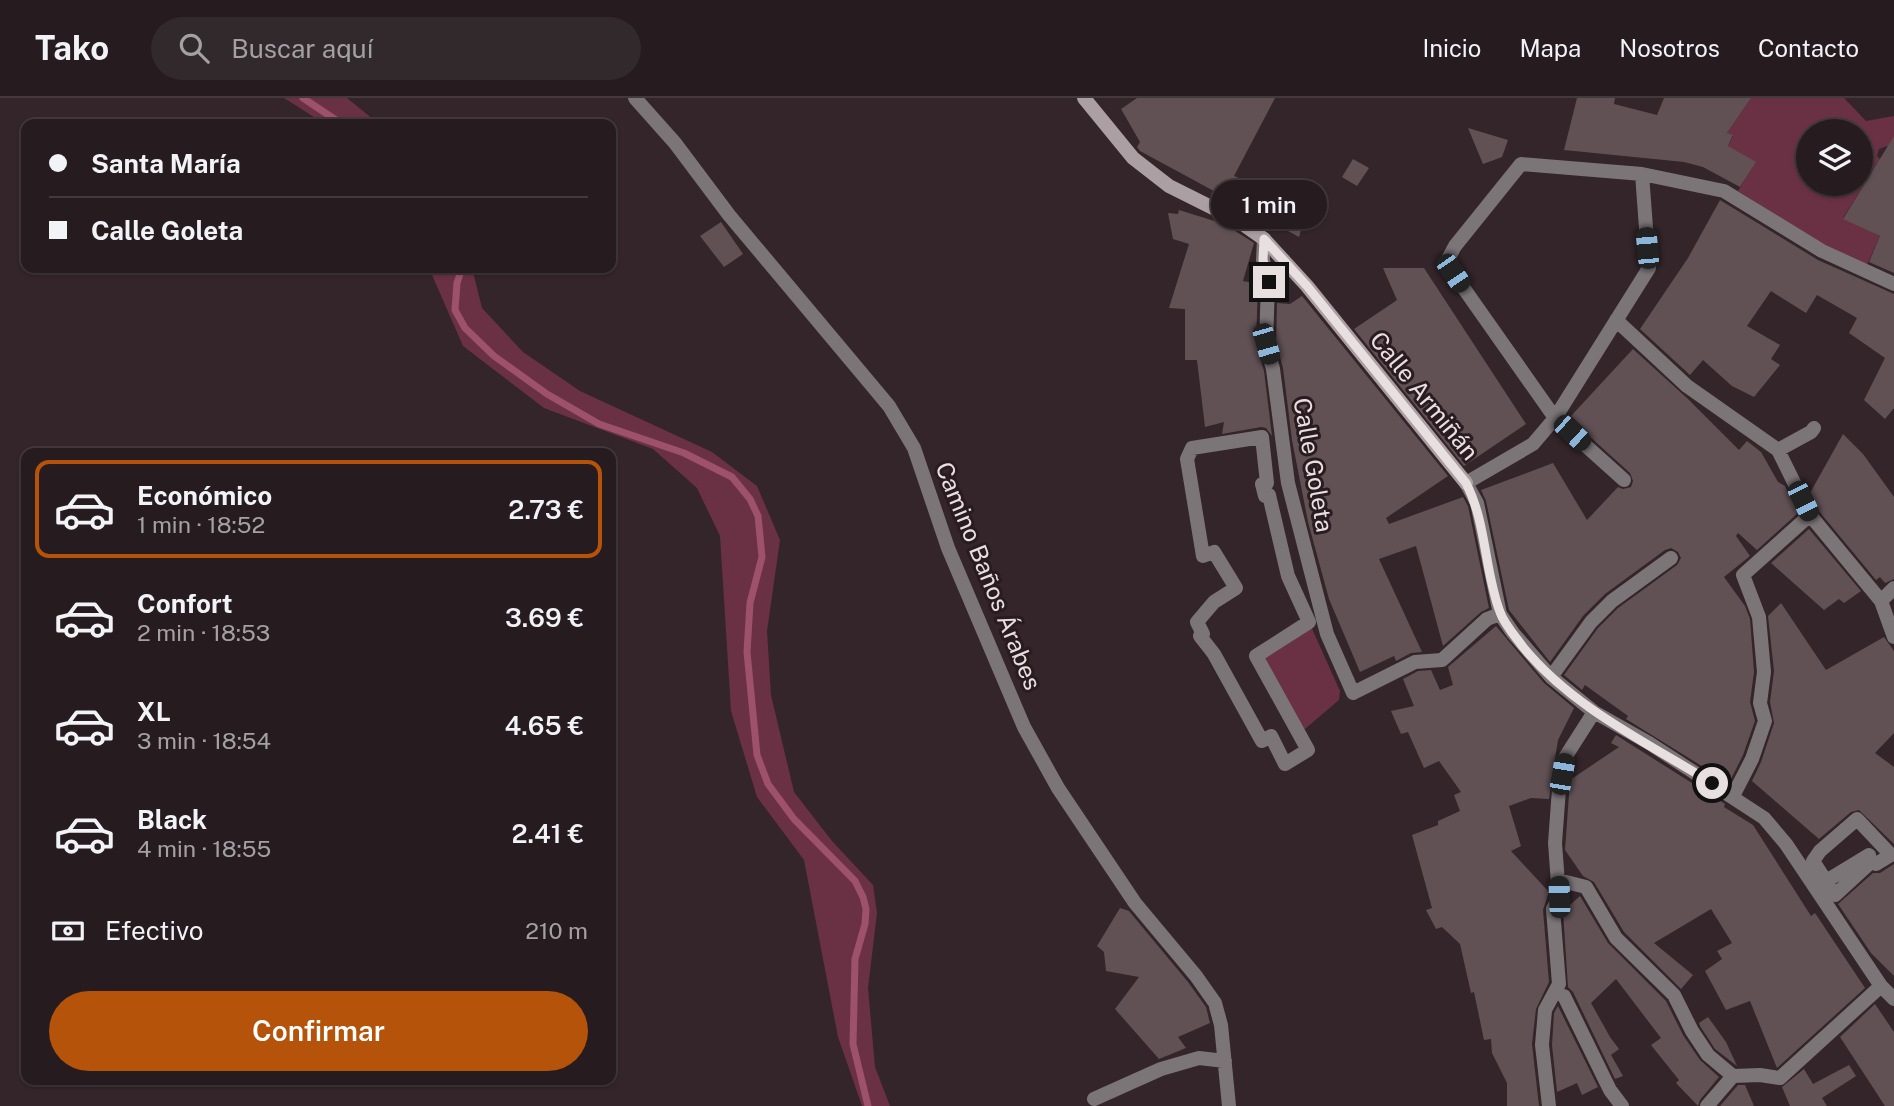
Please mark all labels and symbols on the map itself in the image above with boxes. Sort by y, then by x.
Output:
callout: 1 min [1211,180,1327,230]
car [1635,226,1660,270]
car [1433,250,1474,296]
route end [1253,266,1285,298]
car [1251,321,1282,367]
street label: Calle Armiñán [1365,326,1485,465]
street label: Calle Goleta [1288,395,1340,534]
car [1550,411,1595,455]
street label: Camino Baños Árabes [930,458,1048,694]
car [1785,478,1822,524]
car [1549,751,1576,797]
route start [1696,767,1728,799]
car [1548,876,1571,918]

